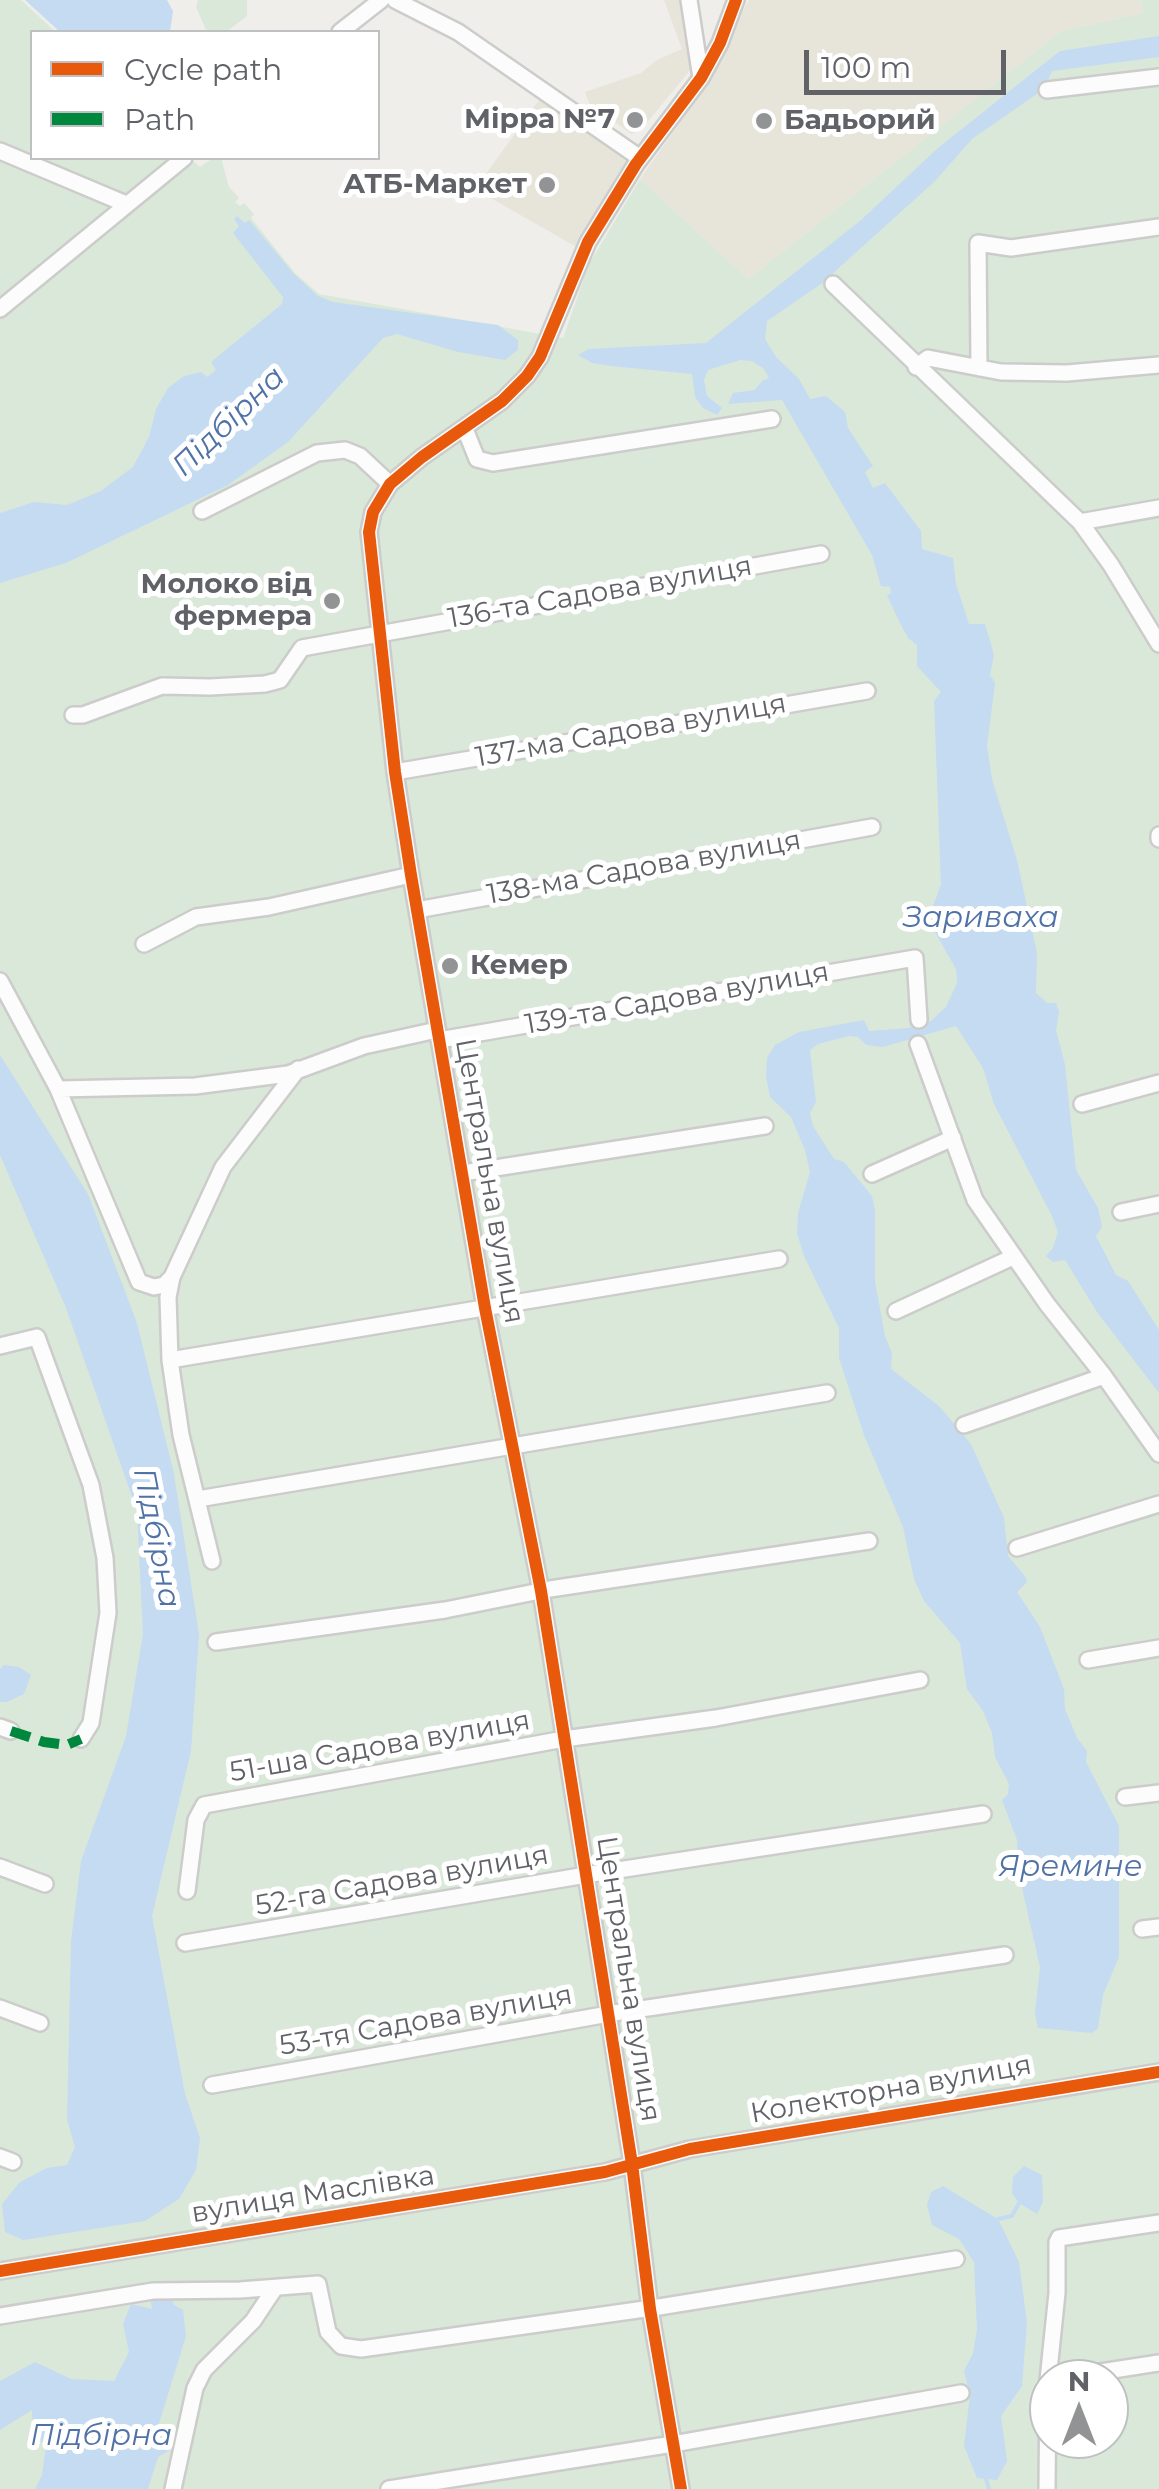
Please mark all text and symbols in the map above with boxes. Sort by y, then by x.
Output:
legend [30,30,380,160]
scale bar [809,30,1012,92]
text: 100 m [821,49,911,86]
text: Cycle path [124,51,282,88]
text: Path [124,101,195,138]
place label: Мірра №7 [464,103,615,137]
place label: Бадьорий [784,104,936,138]
marker: Мірра №7 [624,109,646,131]
marker: Бадьорий [753,110,775,132]
place label: АТБ-Маркет [343,168,527,202]
marker: АТБ-Маркет [536,174,558,196]
water label: Підбірна [165,360,293,484]
street label: 136-та Садова вулиця [445,550,755,636]
place label: Молоко від фермера [141,568,312,634]
marker: Молоко від фермера [321,590,343,612]
street label: 137-ма Садова вулиця [473,687,789,775]
street label: 138-ма Садова вулиця [484,824,804,912]
water label: Зариваха [903,900,1059,936]
place label: Кемер [470,949,568,983]
marker: Кемер [439,955,461,977]
street label: 139-та Садова вулиця [522,956,832,1042]
street label: Центральна вулиця [447,1036,531,1326]
water label: Підбірна [125,1465,187,1611]
street label: 51-ша Садова вулиця [227,1704,533,1790]
street label: Центральна вулиця [589,1834,667,2124]
street label: 52-га Садова вулиця [253,1839,551,1923]
water label: Яремине [998,1849,1142,1885]
street label: 53-тя Садова вулиця [277,1979,575,2063]
street label: Колекторна вулиця [748,2049,1034,2131]
street label: вулиця Маслівка [189,2159,437,2231]
north arrow [1029,2359,1129,2459]
text: N [1068,2364,1090,2398]
water label: Підбірна [30,2418,172,2454]

